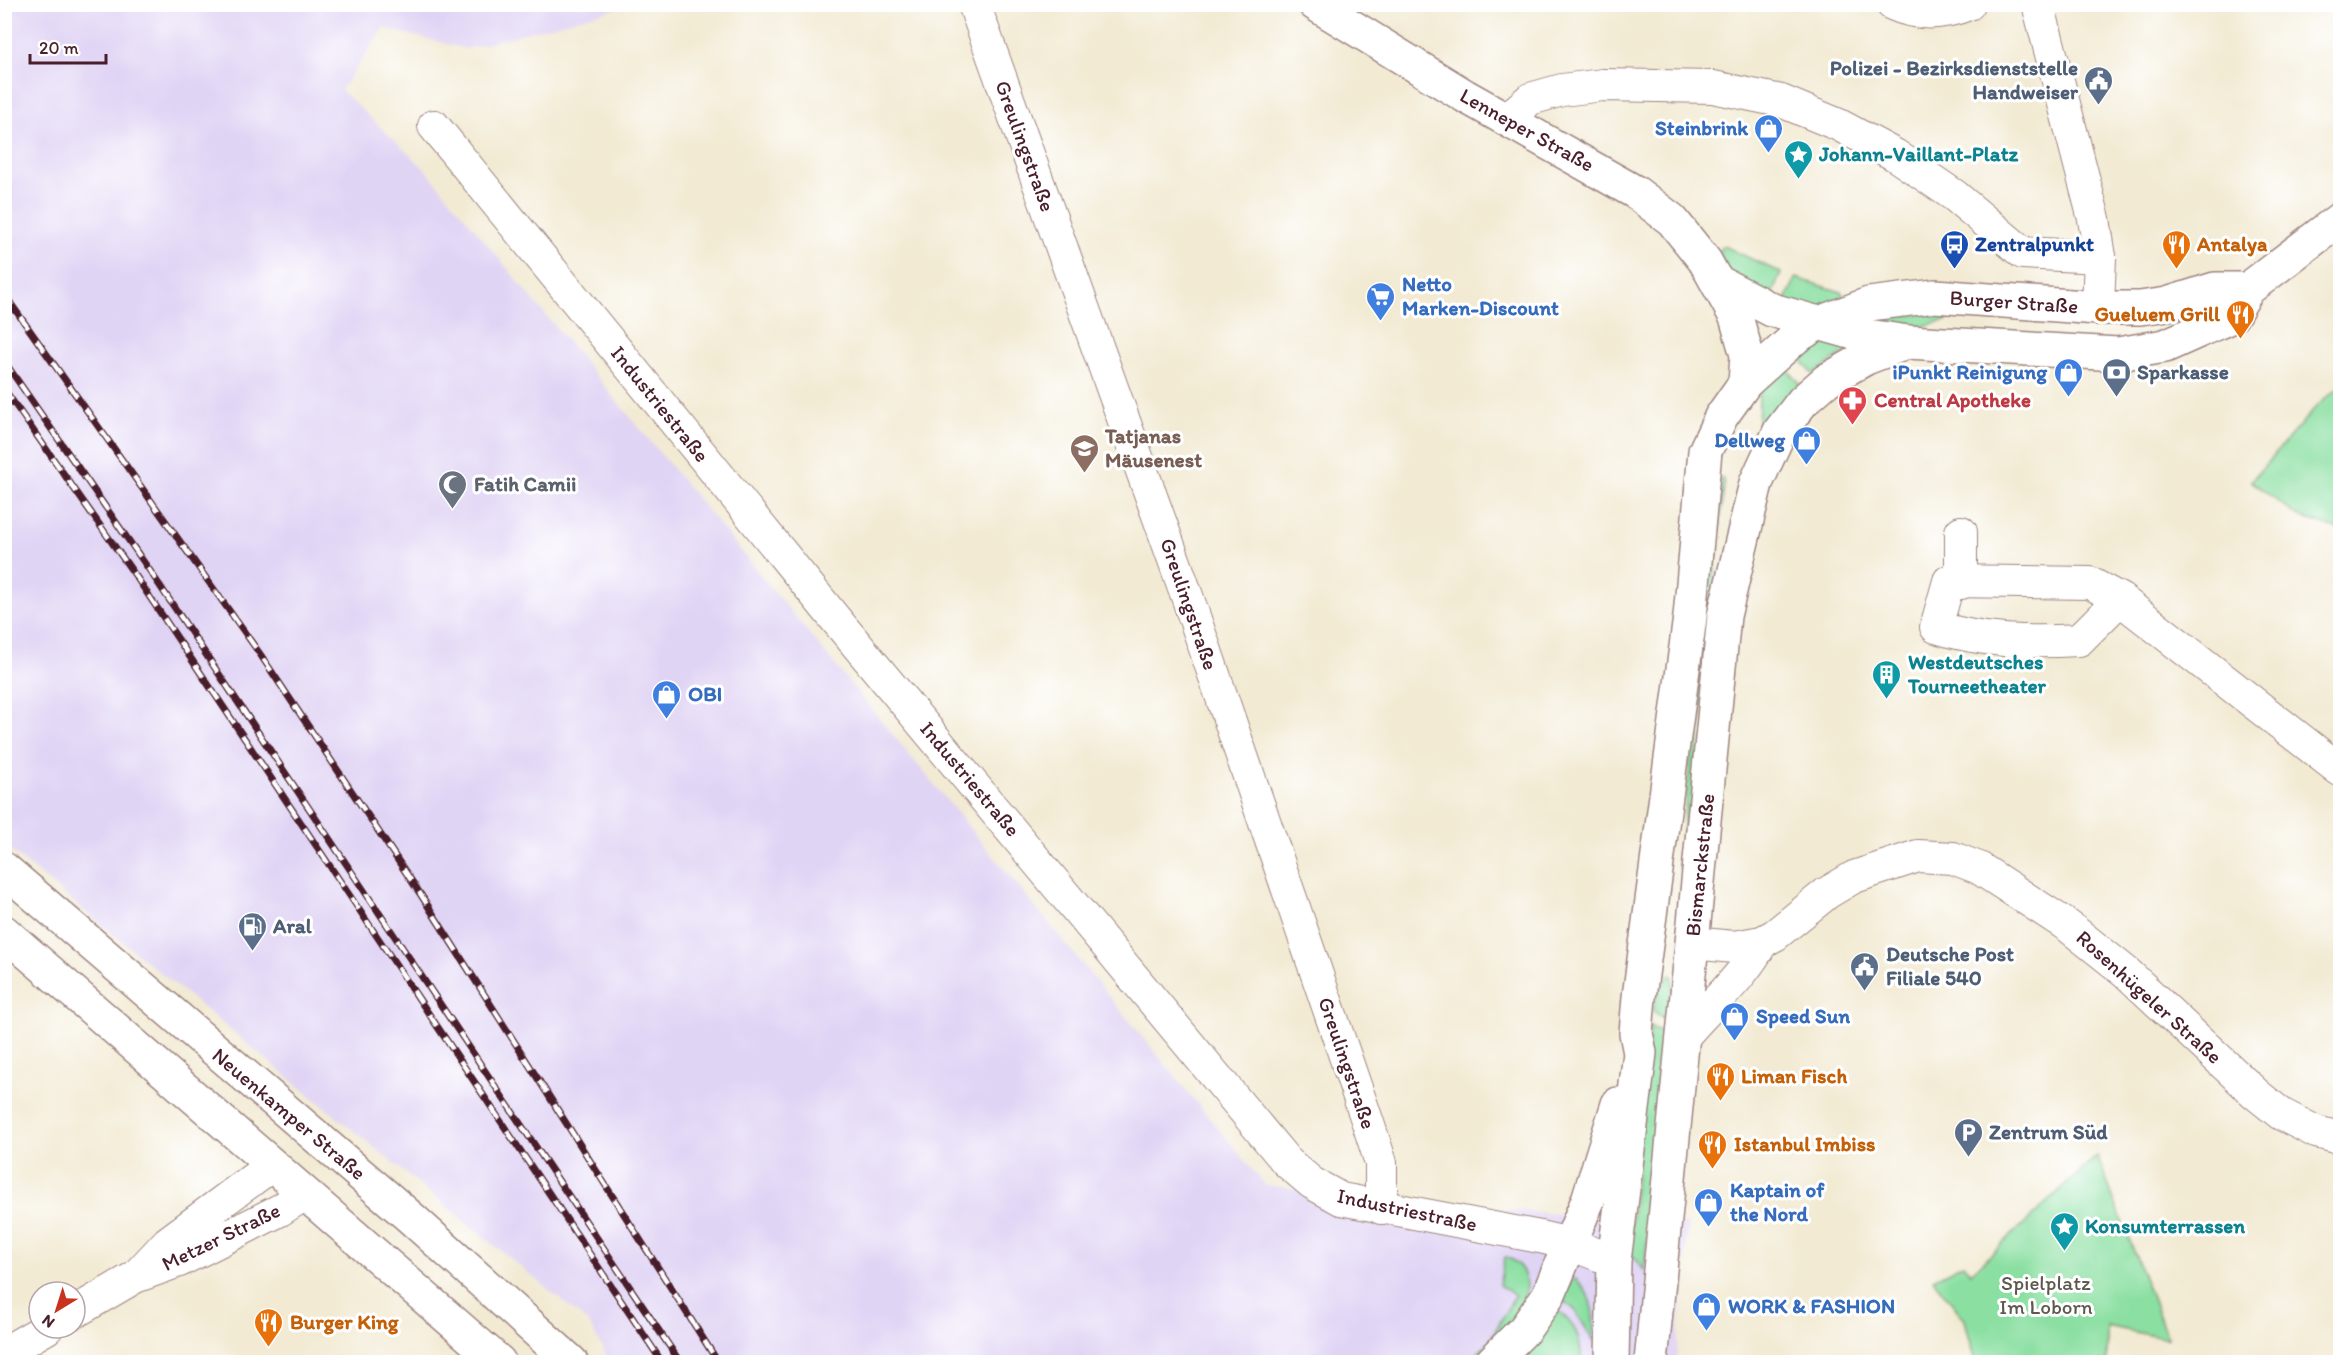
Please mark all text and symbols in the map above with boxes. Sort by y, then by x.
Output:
scale bar [30,27,106,65]
text: 20 m [39,37,79,59]
place label: Polizei - Bezirksdienststelle Handweiser [1830,55,2079,104]
public building icon: Polizei - Bezirksdienststelle Handweiser [2083,64,2115,106]
street label: Greulingstraße [990,77,1061,215]
street label: Lenneper Straße [1456,82,1599,177]
shop icon: Steinbrink [1753,112,1785,154]
place label: Steinbrink [1655,115,1749,140]
place icon: Johann-Vaillant-Platz [1782,138,1814,180]
place label: Johann-Vaillant-Platz [1818,141,2019,166]
bus stop icon: Zentralpunkt [1938,228,1970,270]
restaurant icon: Antalya [2160,228,2192,270]
place label: Zentralpunkt [1975,231,2094,257]
place label: Antalya [2196,231,2268,257]
place label: Netto Marken-Discount [1402,271,1559,320]
supermarket icon: Netto Marken-Discount [1365,280,1397,322]
street label: Burger Straße [1949,285,2079,318]
restaurant icon: Gueluem Grill [2225,298,2257,340]
place label: Gueluem Grill [2095,301,2221,326]
street label: Industriestraße [606,341,715,467]
shop icon: iPunkt Reinigung [2052,356,2084,398]
bank icon: Sparkasse [2100,356,2132,398]
place label: iPunkt Reinigung [1892,359,2048,385]
place label: Sparkasse [2137,359,2229,385]
pharmacy icon: Central Apotheke [1837,384,1869,426]
place label: Central Apotheke [1874,387,2031,413]
place label: Tatjanas Mäusenest [1104,423,1202,472]
shop icon: Dellweg [1790,424,1822,466]
place label: Dellweg [1714,427,1786,453]
school or university icon: Tatjanas Mäusenest [1068,432,1100,474]
mosque icon: Fatih Camii [437,468,469,510]
place label: Fatih Camii [474,471,576,496]
street label: Greulingstraße [1155,535,1224,673]
place label: Westdeutsches Tourneetheater [1907,649,2047,698]
building icon: Westdeutsches Tourneetheater [1871,658,1903,700]
shop icon: OBI [651,678,683,720]
place label: OBI [688,681,722,706]
street label: Industriestraße [915,716,1026,841]
street label: Bismarckstraße [1680,792,1719,938]
fuel station icon: Aral [236,910,268,952]
place label: Aral [272,913,313,938]
street label: Rosenhügeler Straße [2071,925,2227,1069]
place label: Deutsche Post Filiale 540 [1886,941,2014,990]
public building icon: Deutsche Post Filiale 540 [1849,950,1881,992]
street label: Greulingstraße [1313,994,1382,1132]
shop icon: Speed Sun [1719,1000,1751,1042]
place label: Speed Sun [1756,1003,1850,1029]
street label: Neuenkamper Straße [208,1042,371,1185]
restaurant icon: Liman Fisch [1704,1060,1736,1102]
place label: Liman Fisch [1741,1063,1847,1088]
parking icon: Zentrum Süd [1952,1116,1984,1158]
place label: Zentrum Süd [1989,1119,2108,1144]
restaurant icon: Istanbul Imbiss [1697,1128,1729,1170]
place label: Istanbul Imbiss [1734,1131,1876,1156]
place label: Kaptain of the Nord [1730,1177,1825,1226]
street label: Industriestraße [1335,1182,1479,1237]
shop icon: Kaptain of the Nord [1693,1186,1725,1228]
street label: Metzer Straße [158,1197,284,1276]
place icon: Konsumterrassen [2048,1210,2080,1252]
place label: Konsumterrassen [2085,1213,2245,1238]
park label: Spielplatz Im Loborn [1999,1270,2093,1319]
north arrow [27,1280,87,1340]
shop icon: WORK & FASHION [1691,1290,1723,1332]
place label: WORK & FASHION [1728,1293,1895,1318]
restaurant icon: Burger King [253,1306,285,1348]
place label: Burger King [290,1309,399,1335]
text: N [38,1311,58,1332]

